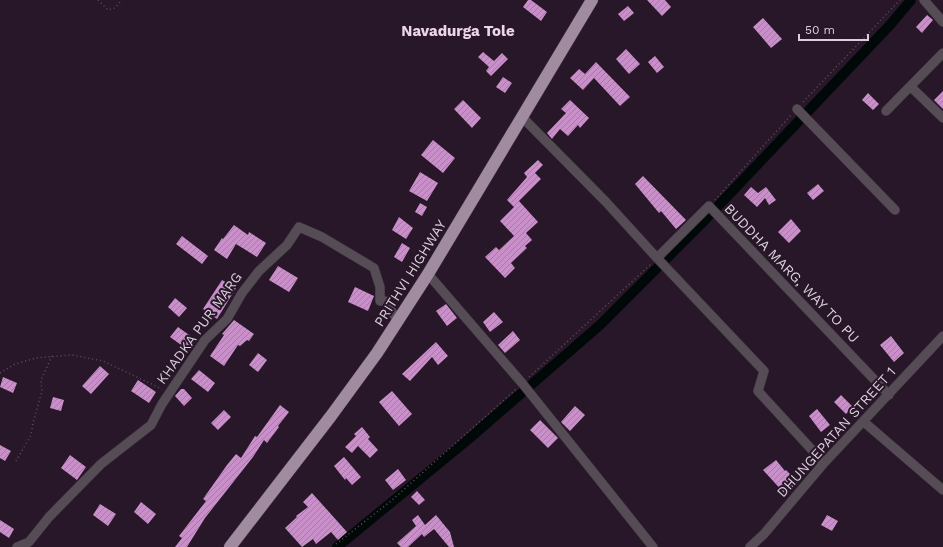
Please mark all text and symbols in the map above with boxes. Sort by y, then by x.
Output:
scale bar [799,16,868,42]
district label: Navadurga Tole [401,22,515,40]
text: 50 m [805,23,835,37]
street label: BUDDHA MARG, WAY TO PU [721,200,863,346]
street label: PRITHVI HIGHWAY [371,217,449,329]
street label: KHADKA PUR MARG [153,269,245,387]
street label: DHUNGEPATAN STREET 1 [773,364,899,500]

